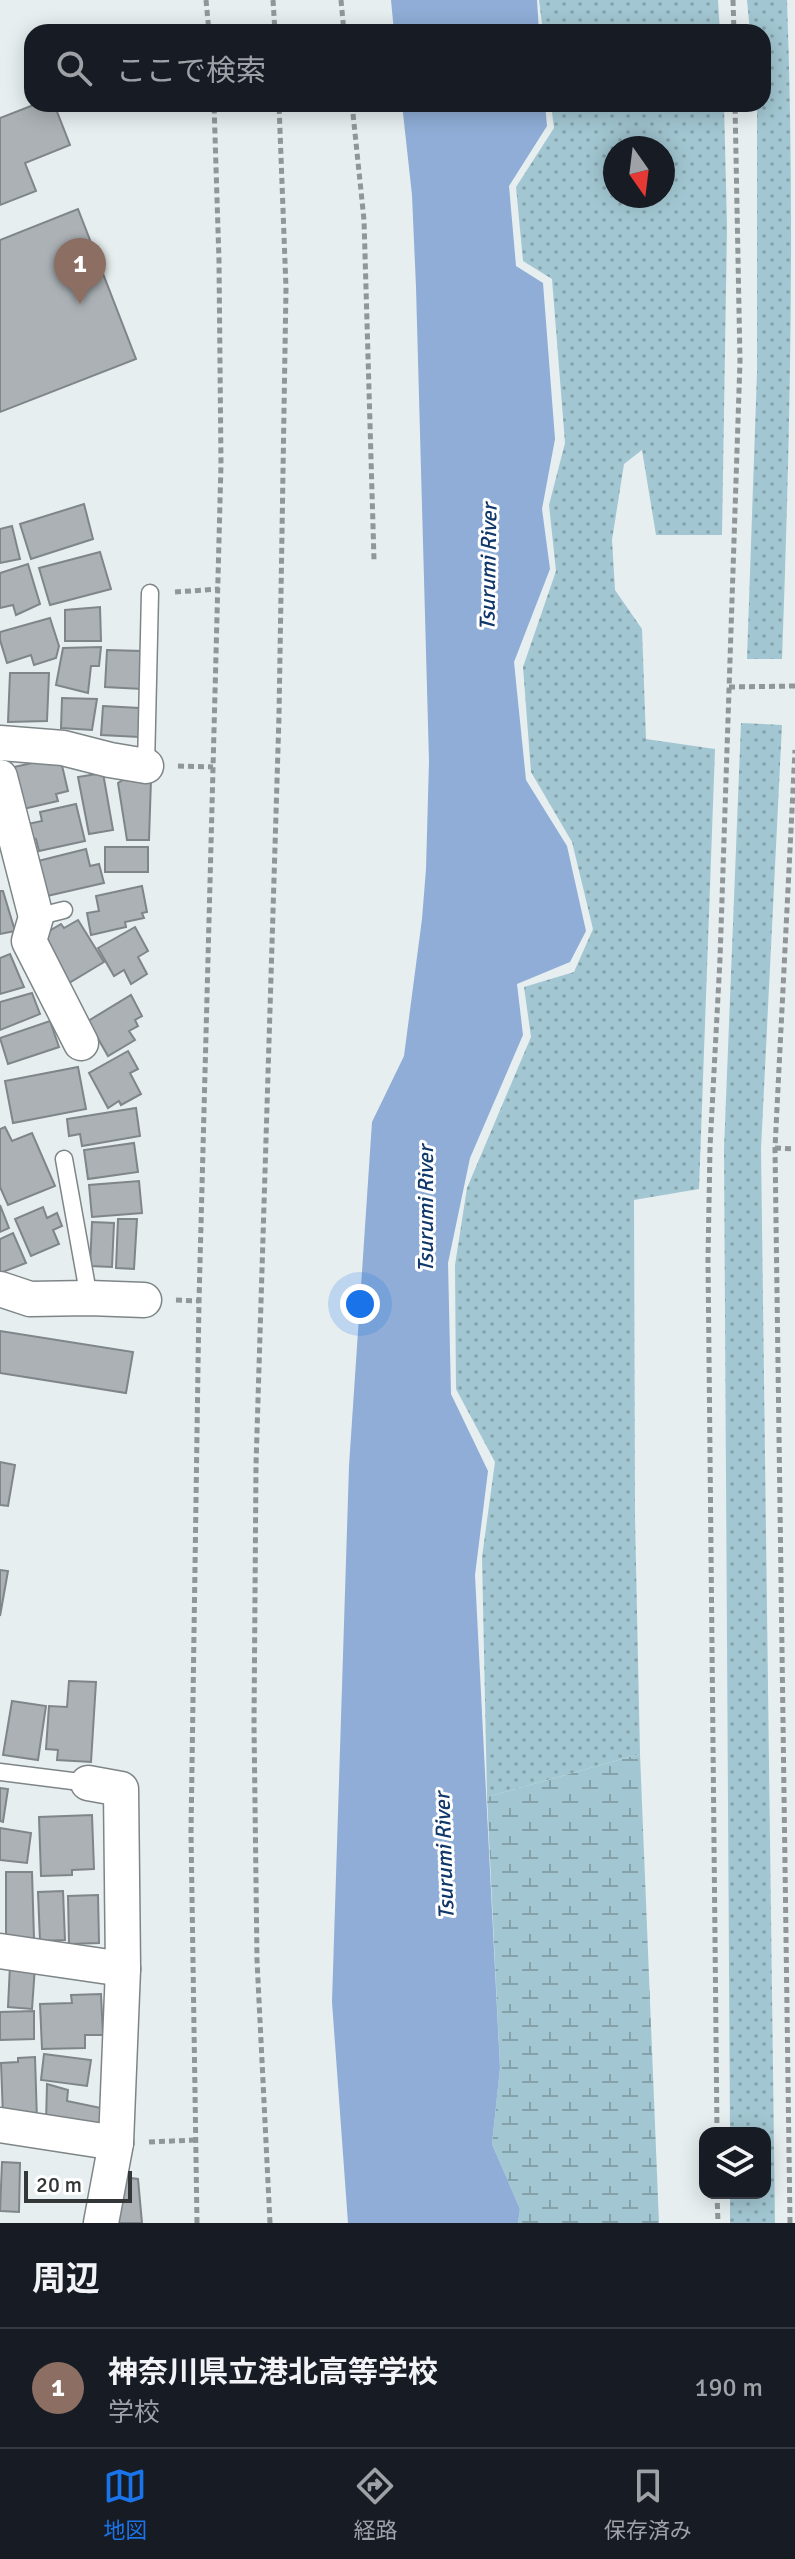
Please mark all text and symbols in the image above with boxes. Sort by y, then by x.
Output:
search box [24,24,771,112]
icon: search [52,46,96,90]
text: ここで検索 [116,53,266,90]
north arrow [603,136,675,208]
pin: 1 [54,238,106,304]
water label: Tsurumi River [473,500,503,631]
water label: Tsurumi River [412,1143,439,1273]
your location [340,1284,380,1324]
water label: Tsurumi River [428,1789,460,1920]
map controls [699,2127,771,2199]
button: layers [699,2127,771,2199]
scale bar [24,2167,132,2203]
text: 20 m [36,2171,82,2198]
text: 周辺 [32,2258,100,2300]
text: 神奈川県立港北高等学校 [108,2354,438,2391]
text: 1 [51,2372,65,2404]
text: 190 m [694,2372,763,2404]
text: 学校 [108,2397,160,2429]
tab: 地図 [103,2464,147,2544]
tab: 経路 [353,2464,398,2544]
tab: 保存済み [604,2464,692,2544]

